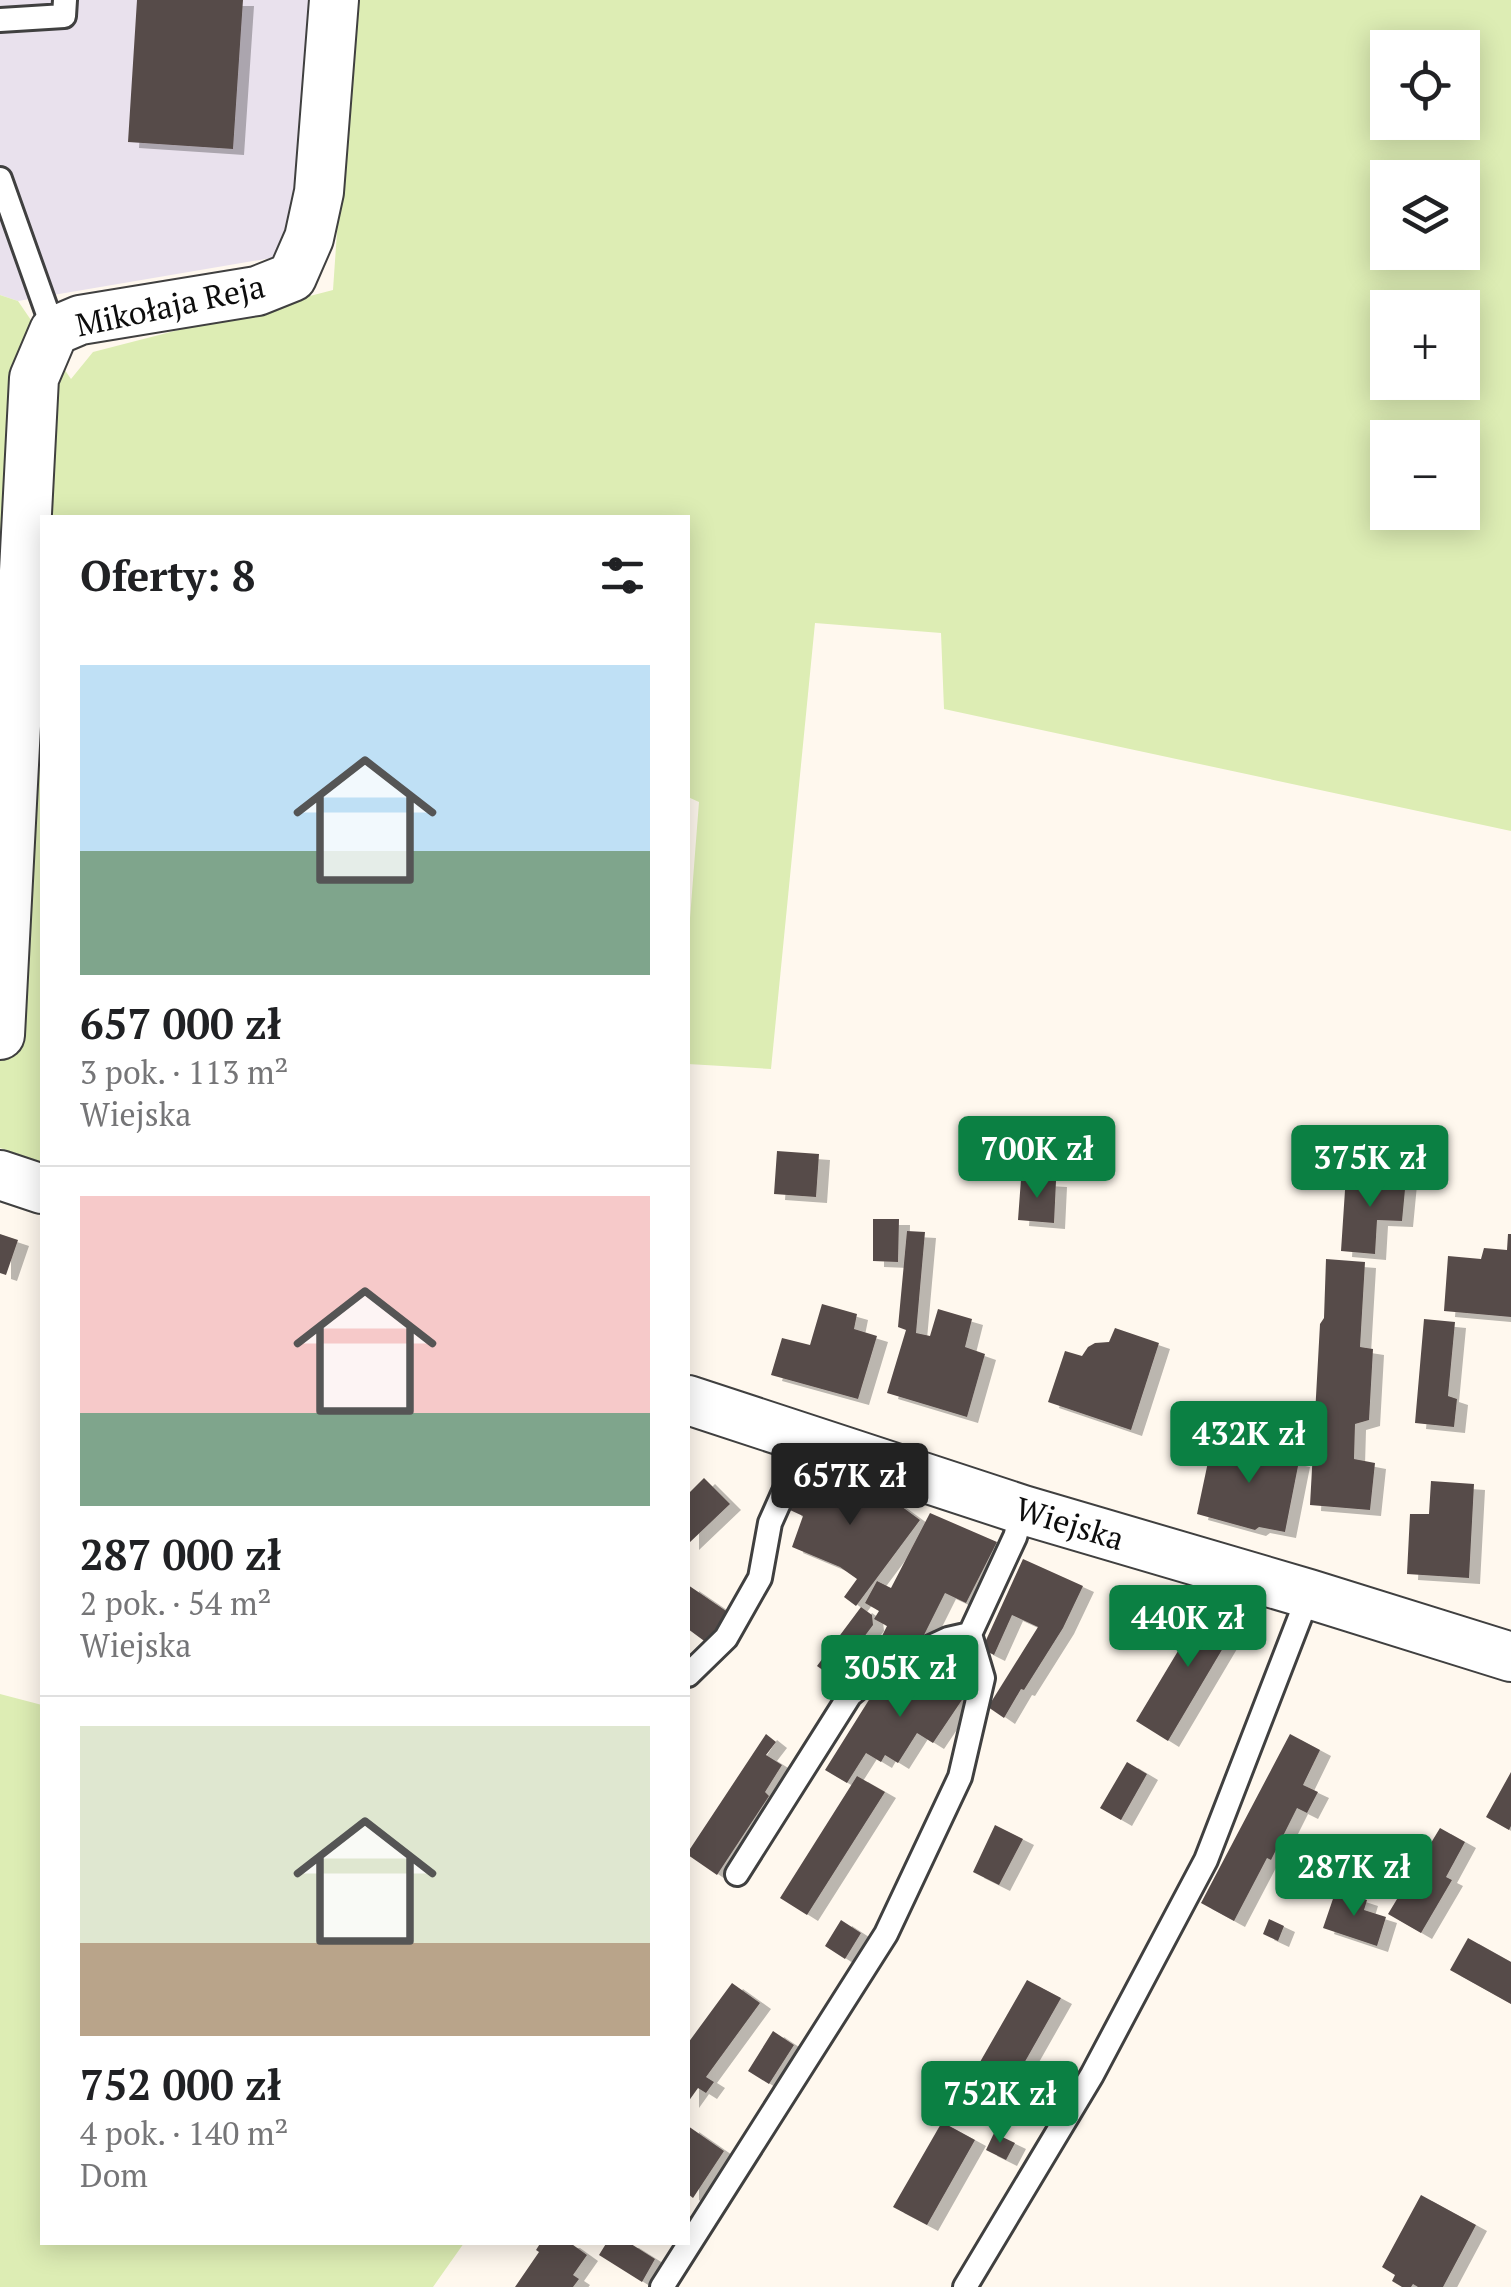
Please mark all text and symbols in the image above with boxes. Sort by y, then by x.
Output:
map controls [1370,30,1480,530]
button: locate [1370,30,1480,140]
button: layers [1370,160,1480,270]
street label: Mikołaja Reja [72,264,268,346]
button: + [1370,290,1480,400]
button: − [1370,420,1480,530]
text: Oferty: 8 [80,547,255,603]
icon: filters [595,548,650,603]
icon: home [275,730,455,910]
text: 657 000 zł [80,995,282,1051]
text: 3 pok. · 113 m² [80,1051,288,1093]
text: Wiejska [80,1093,191,1135]
pin: 700K zł [945,1116,1129,1201]
pin: 375K zł [1278,1125,1462,1210]
text: 700K zł [980,1127,1094,1169]
text: 375K zł [1313,1136,1427,1178]
icon: home [275,1261,455,1441]
pin: 432K zł [1157,1401,1341,1486]
text: 432K zł [1192,1412,1306,1454]
pin: 657K zł [758,1443,942,1528]
text: 657K zł [793,1454,907,1496]
street label: Wiejska [1011,1487,1129,1559]
text: 287 000 zł [80,1526,282,1582]
text: 2 pok. · 54 m² [80,1582,271,1624]
pin: 440K zł [1096,1585,1280,1670]
text: 440K zł [1131,1596,1245,1638]
text: Wiejska [80,1624,191,1666]
pin: 305K zł [808,1635,992,1720]
text: 305K zł [843,1646,957,1688]
icon: home [275,1791,455,1971]
pin: 287K zł [1262,1834,1446,1919]
text: 287K zł [1297,1845,1411,1887]
text: 752 000 zł [80,2056,282,2112]
pin: 752K zł [908,2061,1092,2146]
text: 752K zł [943,2072,1057,2114]
text: 4 pok. · 140 m² [80,2112,288,2154]
text: Dom [80,2154,148,2196]

